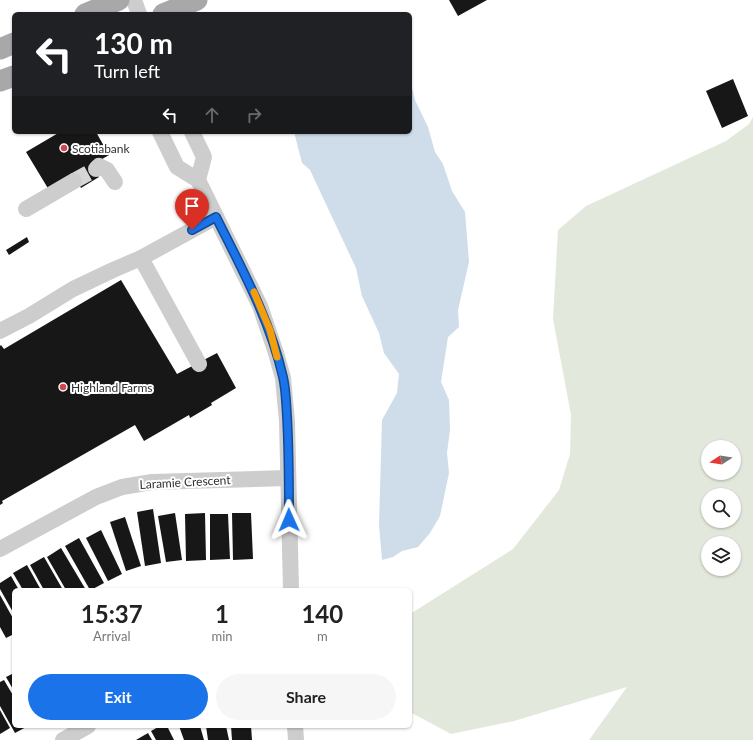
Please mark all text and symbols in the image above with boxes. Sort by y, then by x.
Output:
text: 130 m [94,26,173,60]
icon: left [28,28,80,80]
text: Turn left [94,60,160,82]
icon: left [159,104,181,126]
icon: ahead [201,104,223,126]
icon: right [243,104,265,126]
place label: Scotiabank [72,141,131,156]
marker: Scotiabank [59,143,69,153]
pin [175,189,209,230]
icon: arrive [181,195,203,217]
place label: Highland Farms [71,380,153,395]
marker: Highland Farms [58,382,68,392]
north arrow [701,440,741,480]
map controls [701,440,741,576]
street label: Laramie Crescent [139,472,232,492]
button: search [701,488,741,528]
position arrow [268,499,310,541]
button: layers [701,536,741,576]
text: 15:37 [81,599,143,628]
text: 1 [215,599,229,628]
text: 140 [301,599,343,628]
text: Arrival [93,628,130,644]
text: min [212,628,233,644]
text: m [317,628,328,644]
button: Exit [28,674,208,720]
button: Share [216,674,396,720]

